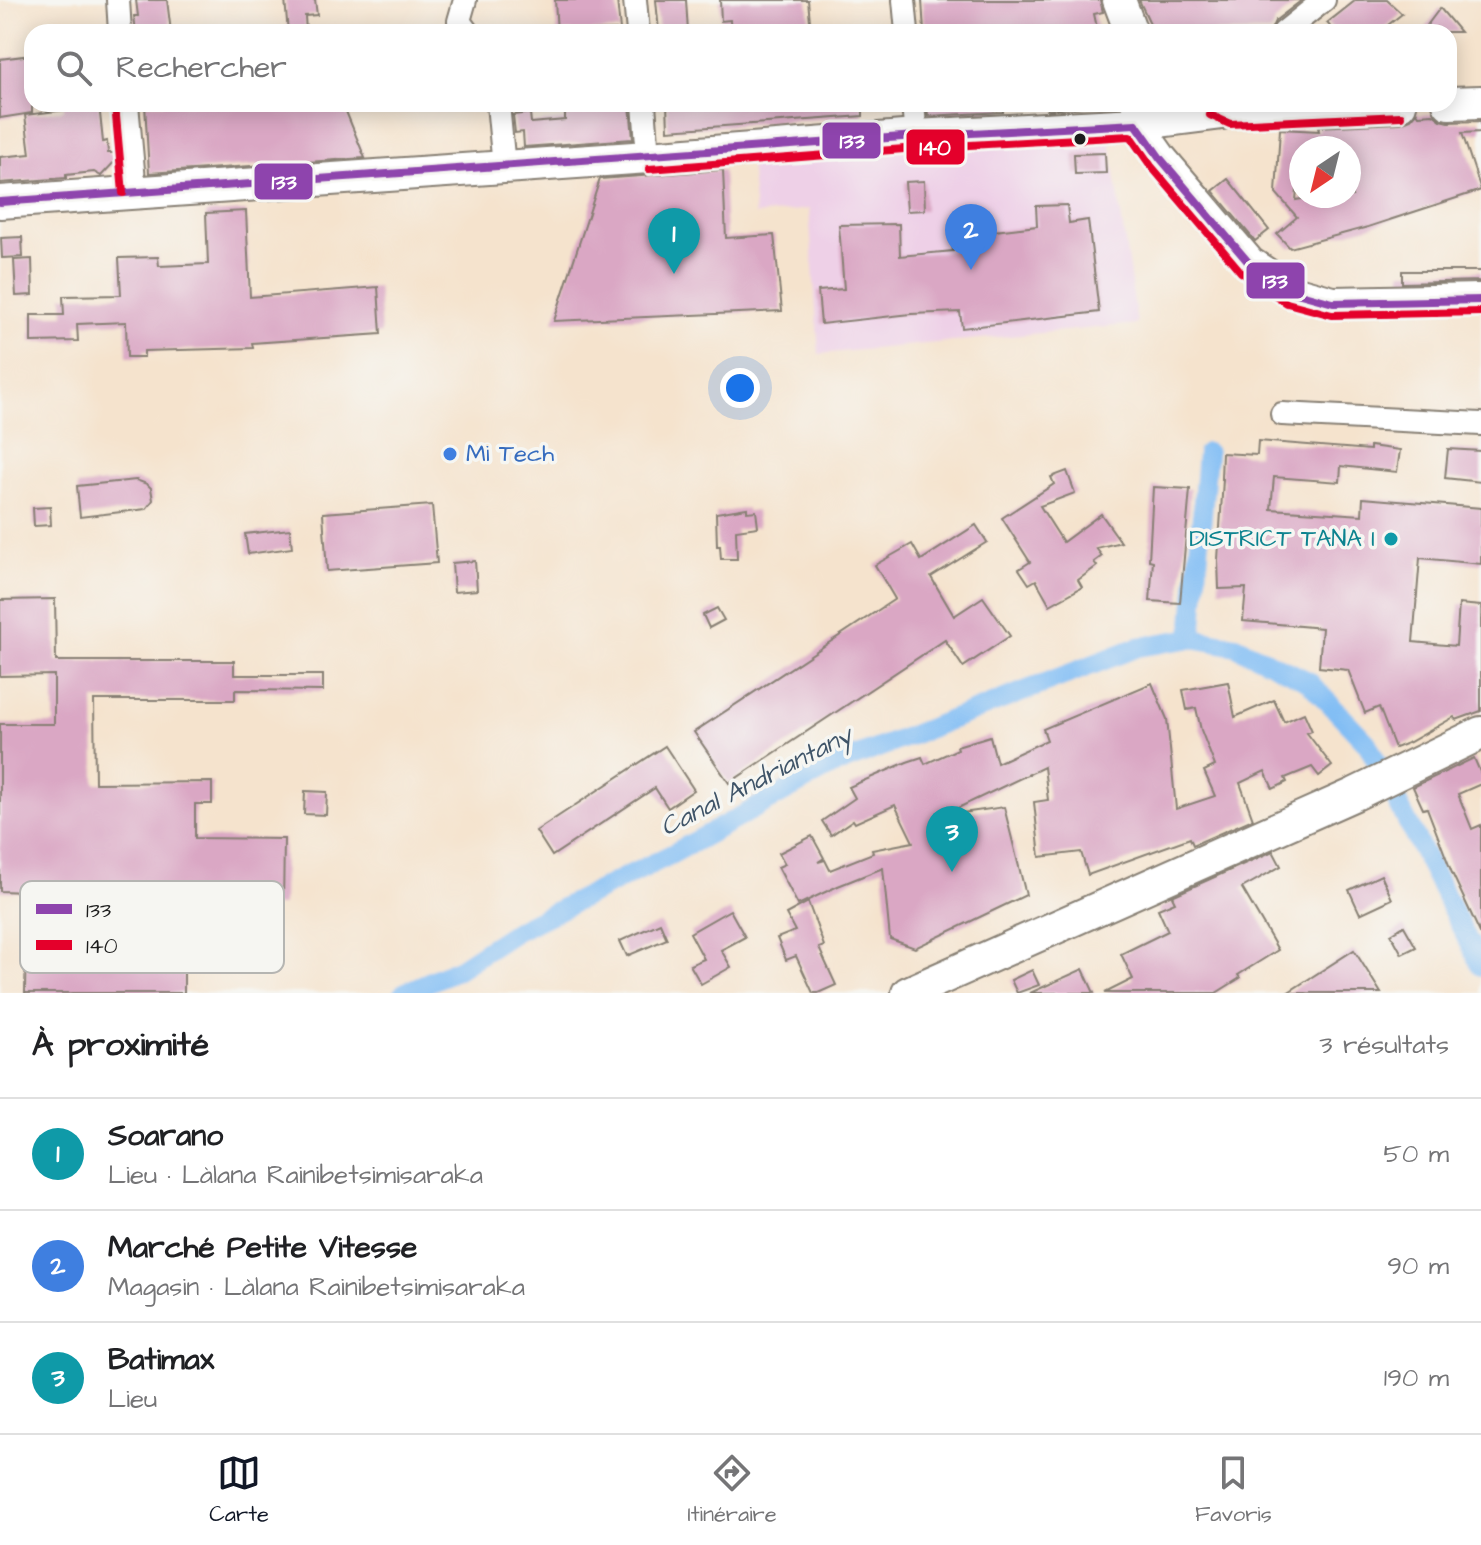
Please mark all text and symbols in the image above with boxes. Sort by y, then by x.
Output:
search box [24,24,1457,112]
icon: search [52,46,96,90]
text: Rechercher [116,47,287,89]
line badge: 133 [821,121,882,160]
text: 133 [839,126,865,157]
line badge: 140 [905,128,966,166]
unlabelled marker [1072,131,1088,147]
text: 140 [919,133,951,164]
north arrow [1289,136,1361,208]
line badge: 133 [253,162,314,201]
text: 133 [271,167,297,198]
pin: 2 [945,204,997,270]
pin: 1 [648,208,700,274]
line badge: 133 [1245,261,1306,300]
text: 133 [1262,266,1288,297]
your location [720,368,760,408]
place label: Mi Tech [466,437,554,471]
marker: Mi Tech [441,445,459,463]
place label: DISTRICT TANA I [1189,522,1375,556]
marker: DISTRICT TANA I [1382,530,1400,548]
water label: Canal Andriantany [654,716,861,846]
pin: 3 [926,806,978,872]
legend [20,881,284,973]
text: 133 [86,895,111,926]
text: 140 [86,931,118,962]
text: À proximité [32,1021,209,1069]
text: 3 résultats [1319,1027,1449,1063]
text: Soarano [108,1115,223,1157]
text: 1 [56,1136,60,1172]
text: 50 m [1384,1136,1449,1172]
text: Lieu · Làlana Rainibetsimisaraka [108,1157,483,1193]
text: Marché Petite Vitesse [108,1227,417,1269]
text: 2 [51,1248,65,1284]
text: 90 m [1387,1248,1449,1284]
text: Magasin · Làlana Rainibetsimisaraka [108,1269,525,1305]
text: Batimax [108,1339,214,1381]
text: 3 [51,1360,65,1396]
text: 190 m [1384,1360,1449,1396]
text: Lieu [108,1381,157,1417]
tab: Carte [209,1451,269,1530]
tab: Itinéraire [687,1451,777,1530]
tab: Favoris [1195,1451,1272,1530]

